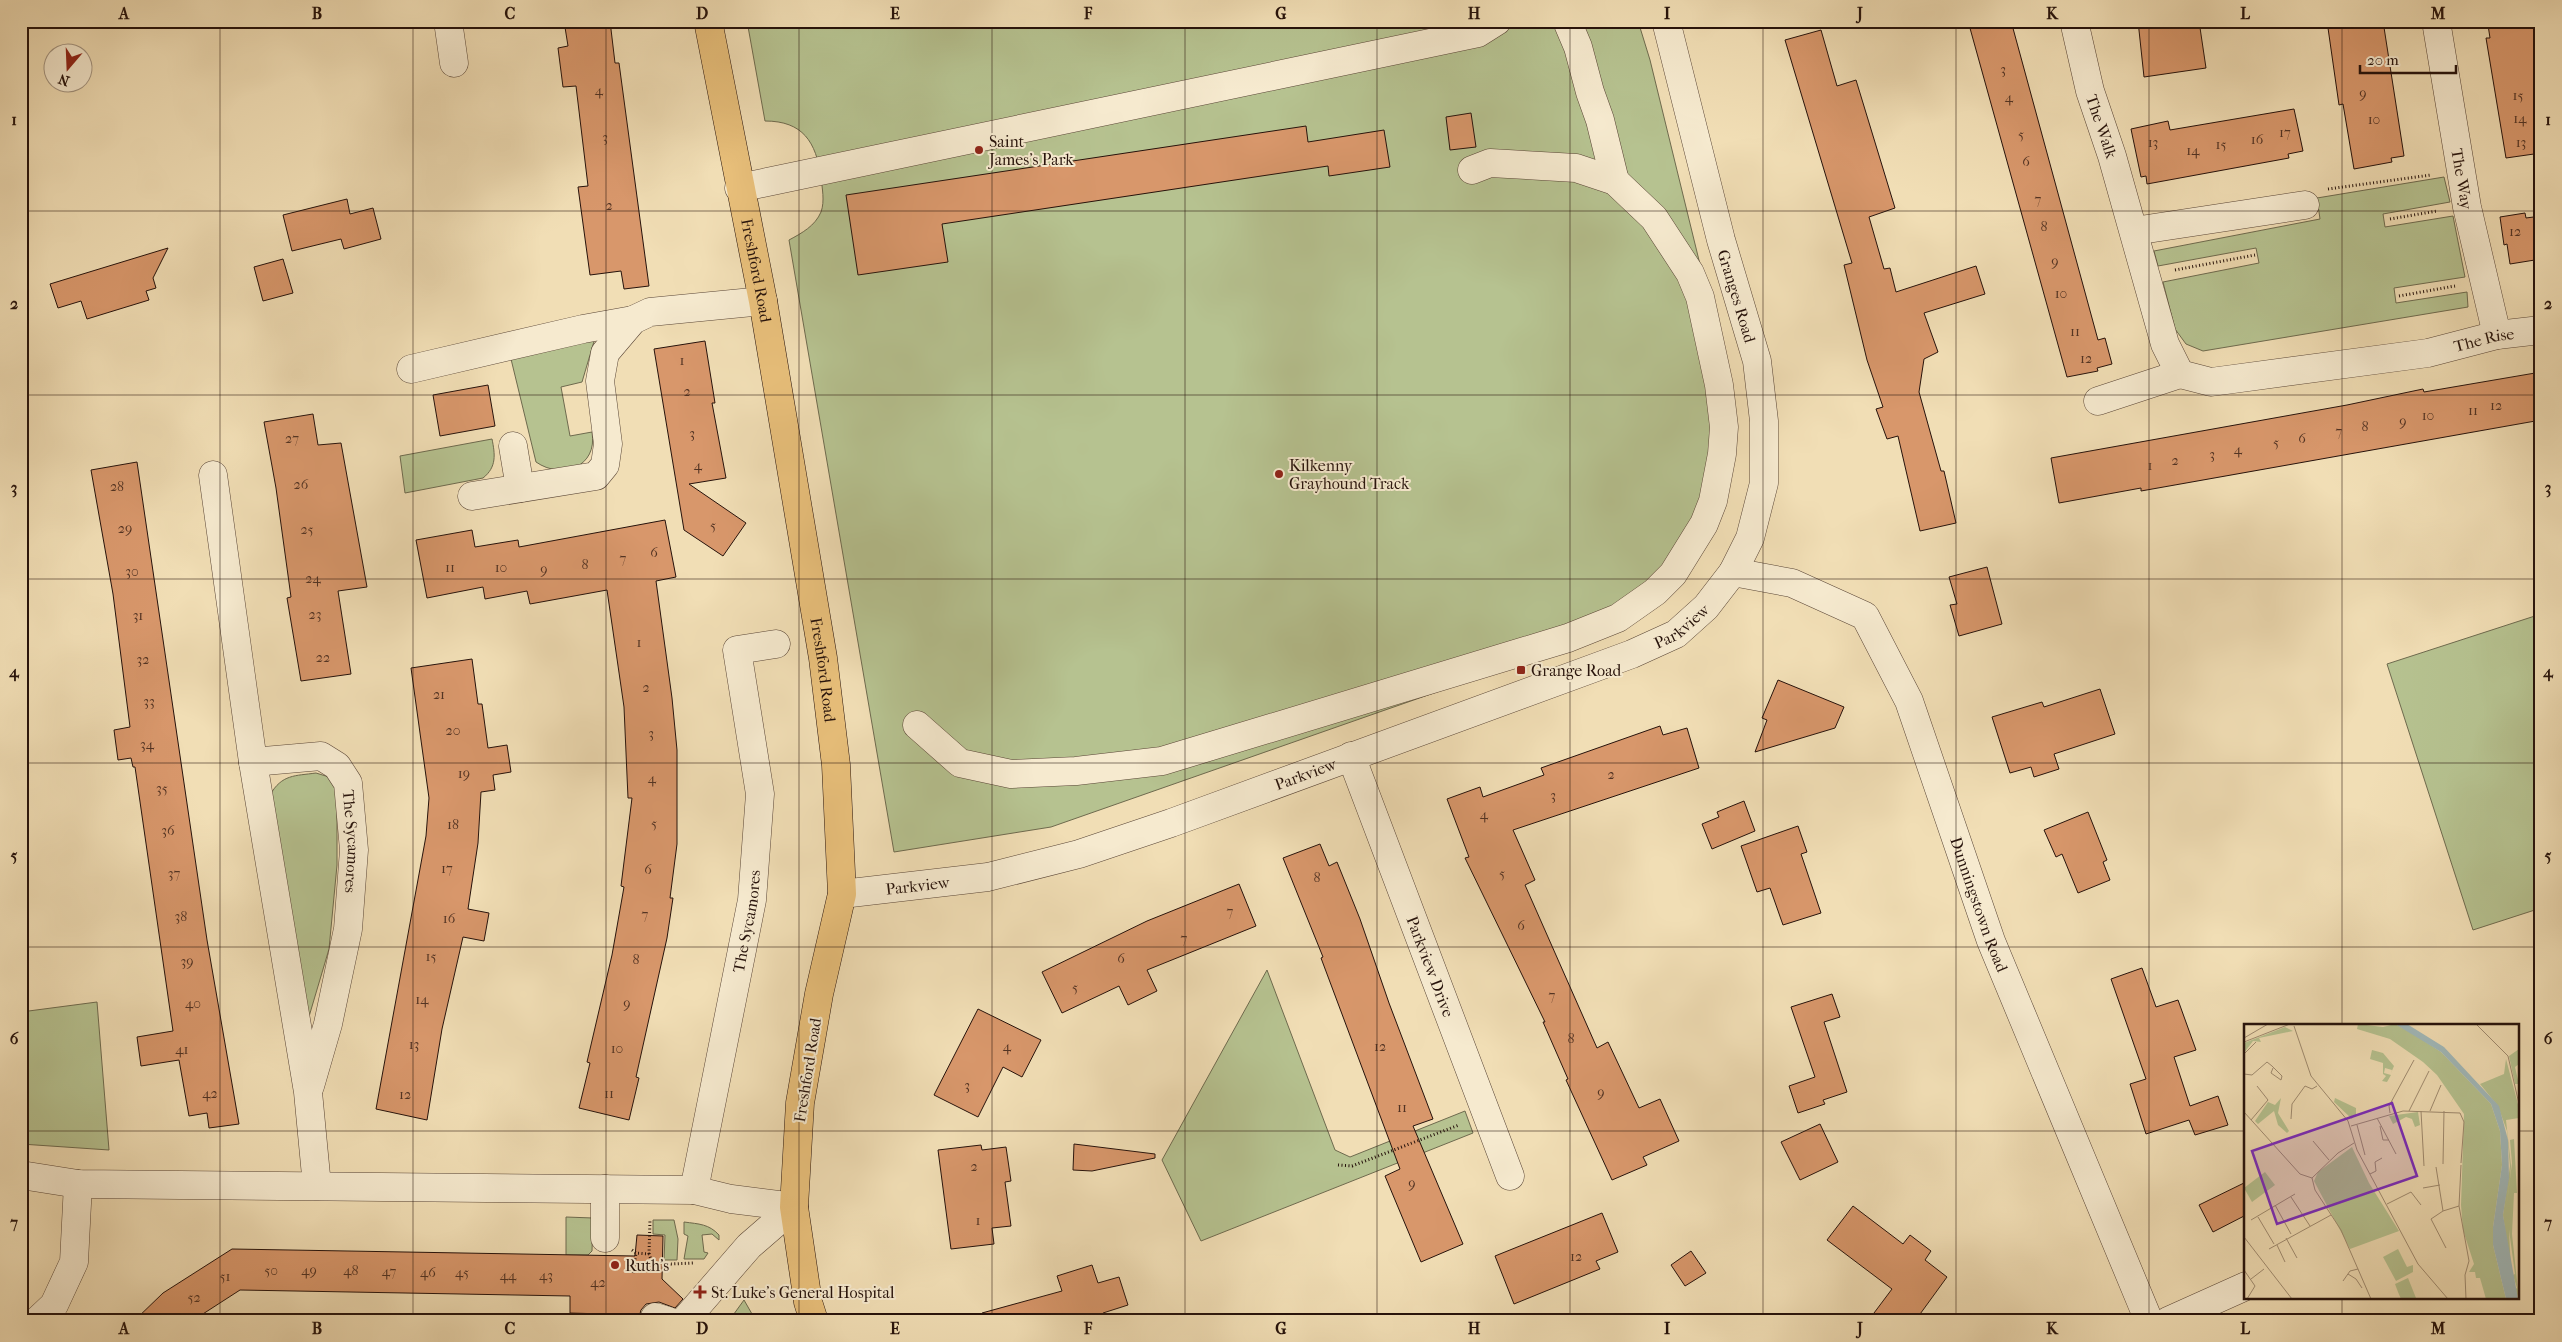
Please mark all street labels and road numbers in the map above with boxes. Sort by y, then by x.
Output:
street label: The Walk [2082,92,2121,161]
street label: The Way [2447,147,2476,211]
street label: Freshford Road [737,217,775,324]
street label: Granges Road [1713,247,1760,345]
street label: The Rise [2452,324,2515,356]
street label: Parkview [1651,599,1714,653]
street label: Freshford Road [806,616,840,723]
street label: Parkview [1272,754,1340,794]
street label: The Sycamores [339,789,363,894]
street label: Dunningstown Road [1946,834,2012,975]
street label: The Sycamores [729,869,764,974]
street label: Parkview [885,872,952,899]
street label: Parkview Drive [1402,913,1458,1020]
street label: Freshford Road [790,1016,825,1124]

